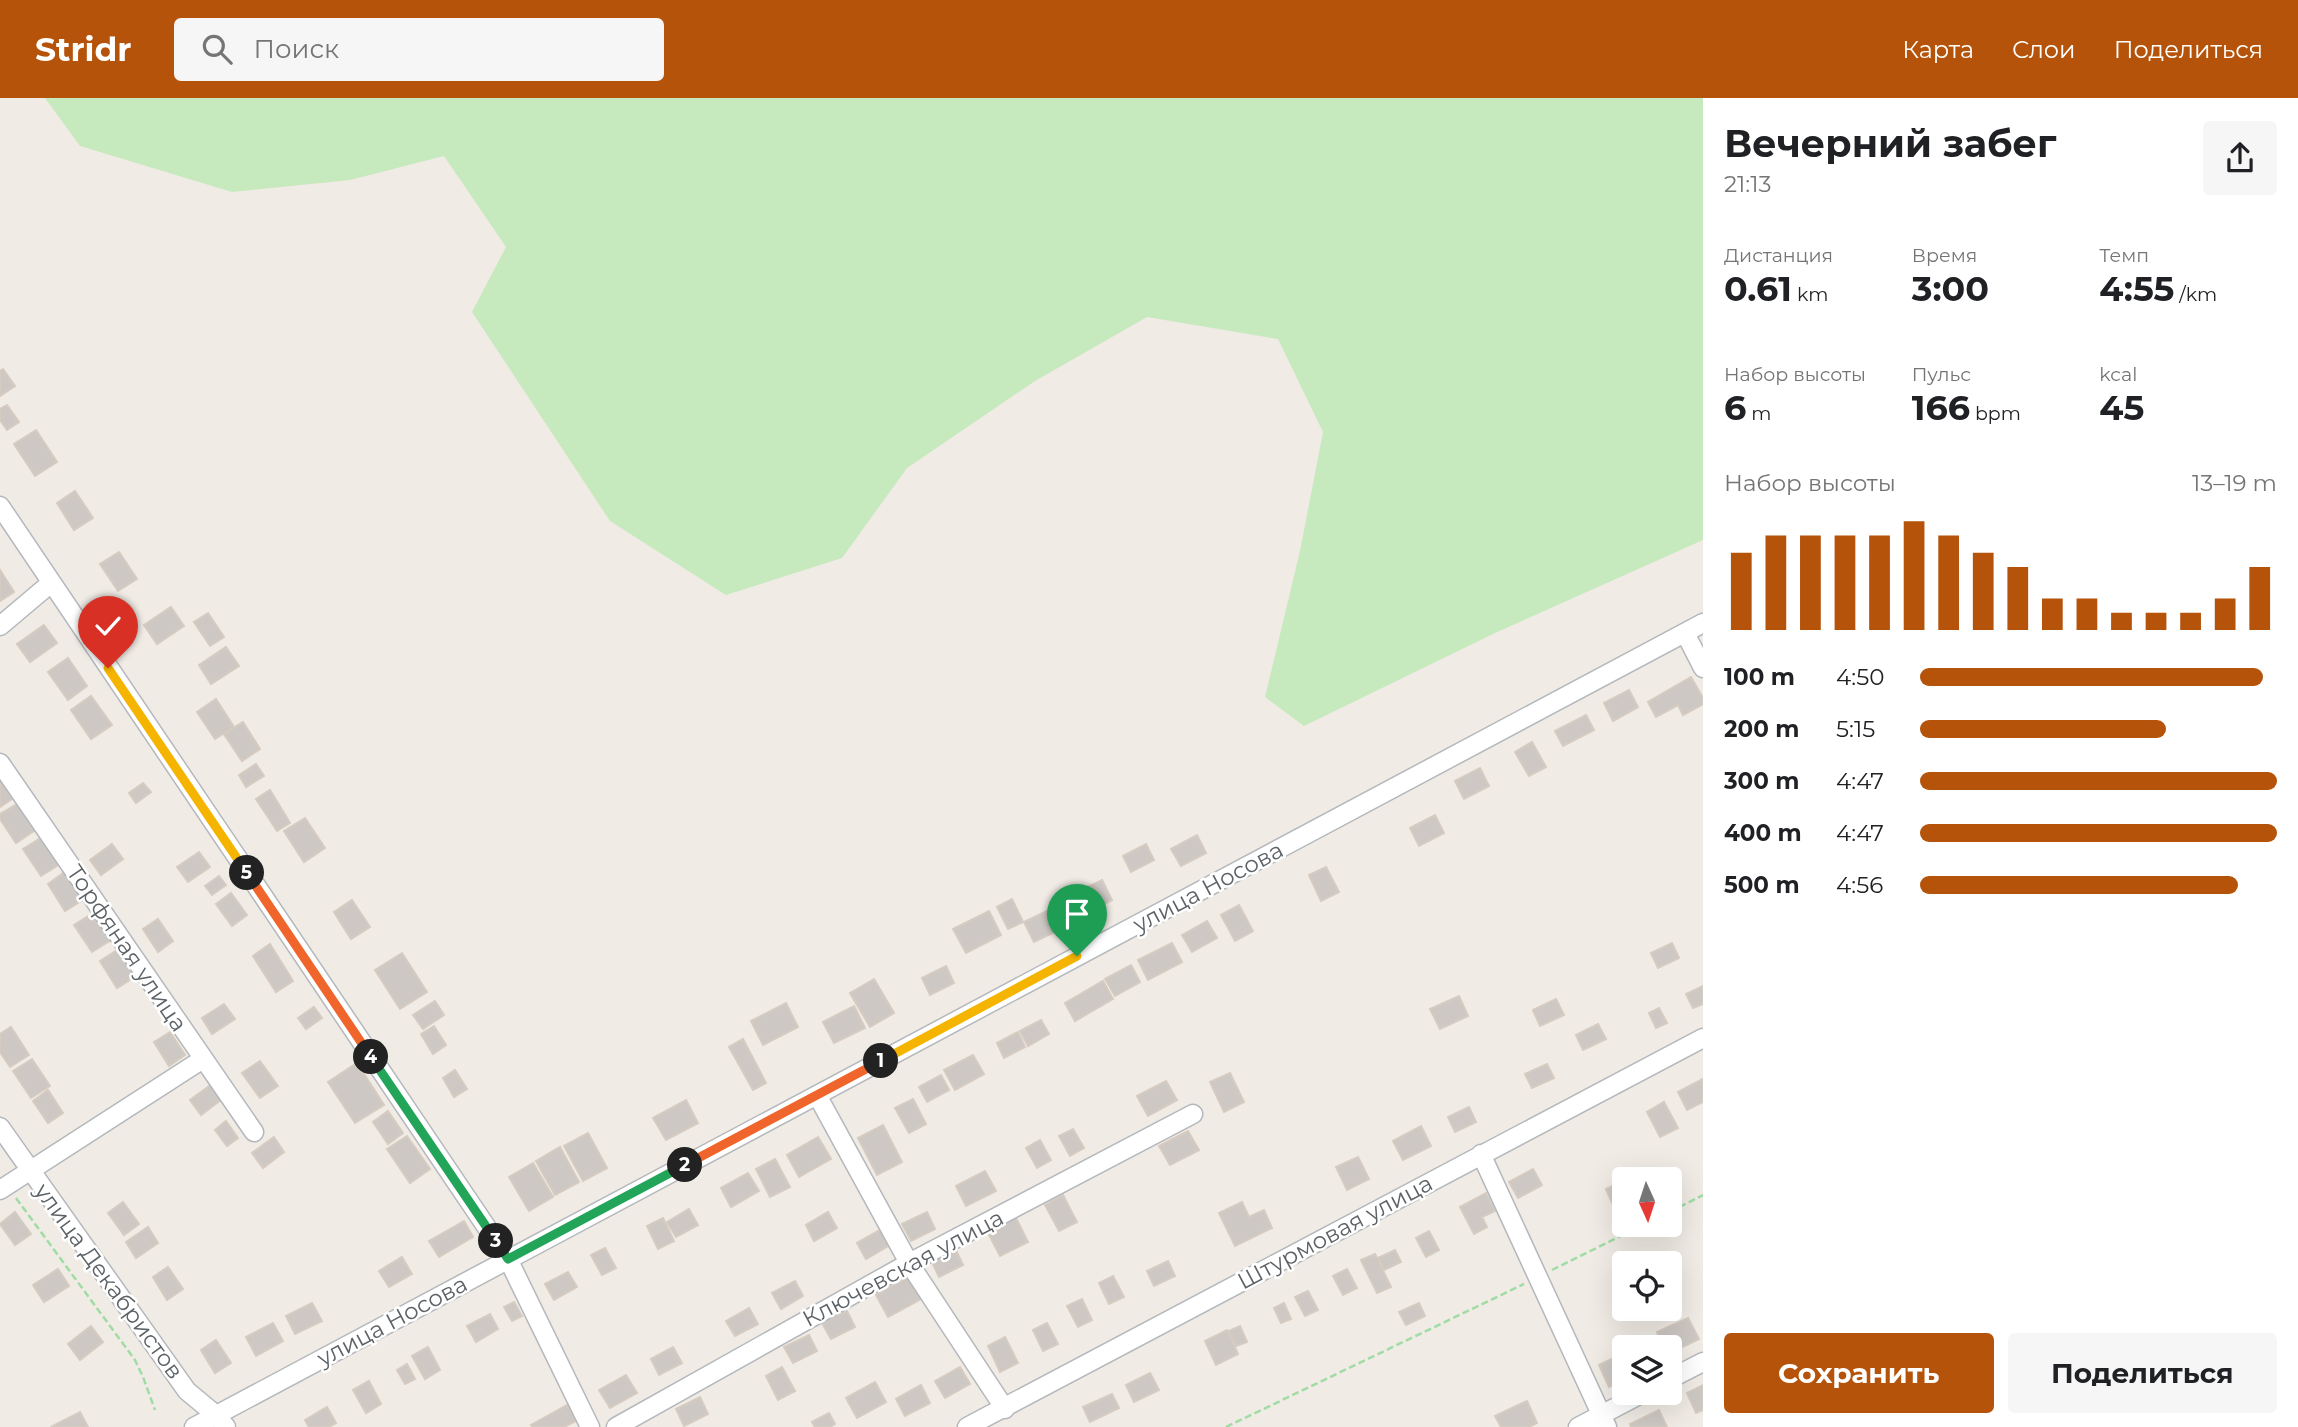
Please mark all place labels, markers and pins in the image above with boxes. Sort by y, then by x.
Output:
pin [78,596,138,668]
pin: 5 [230,856,264,890]
pin [1047,884,1107,956]
pin: 4 [354,1040,388,1074]
pin: 1 [864,1044,898,1079]
pin: 2 [668,1148,702,1182]
pin: 3 [478,1224,514,1258]

